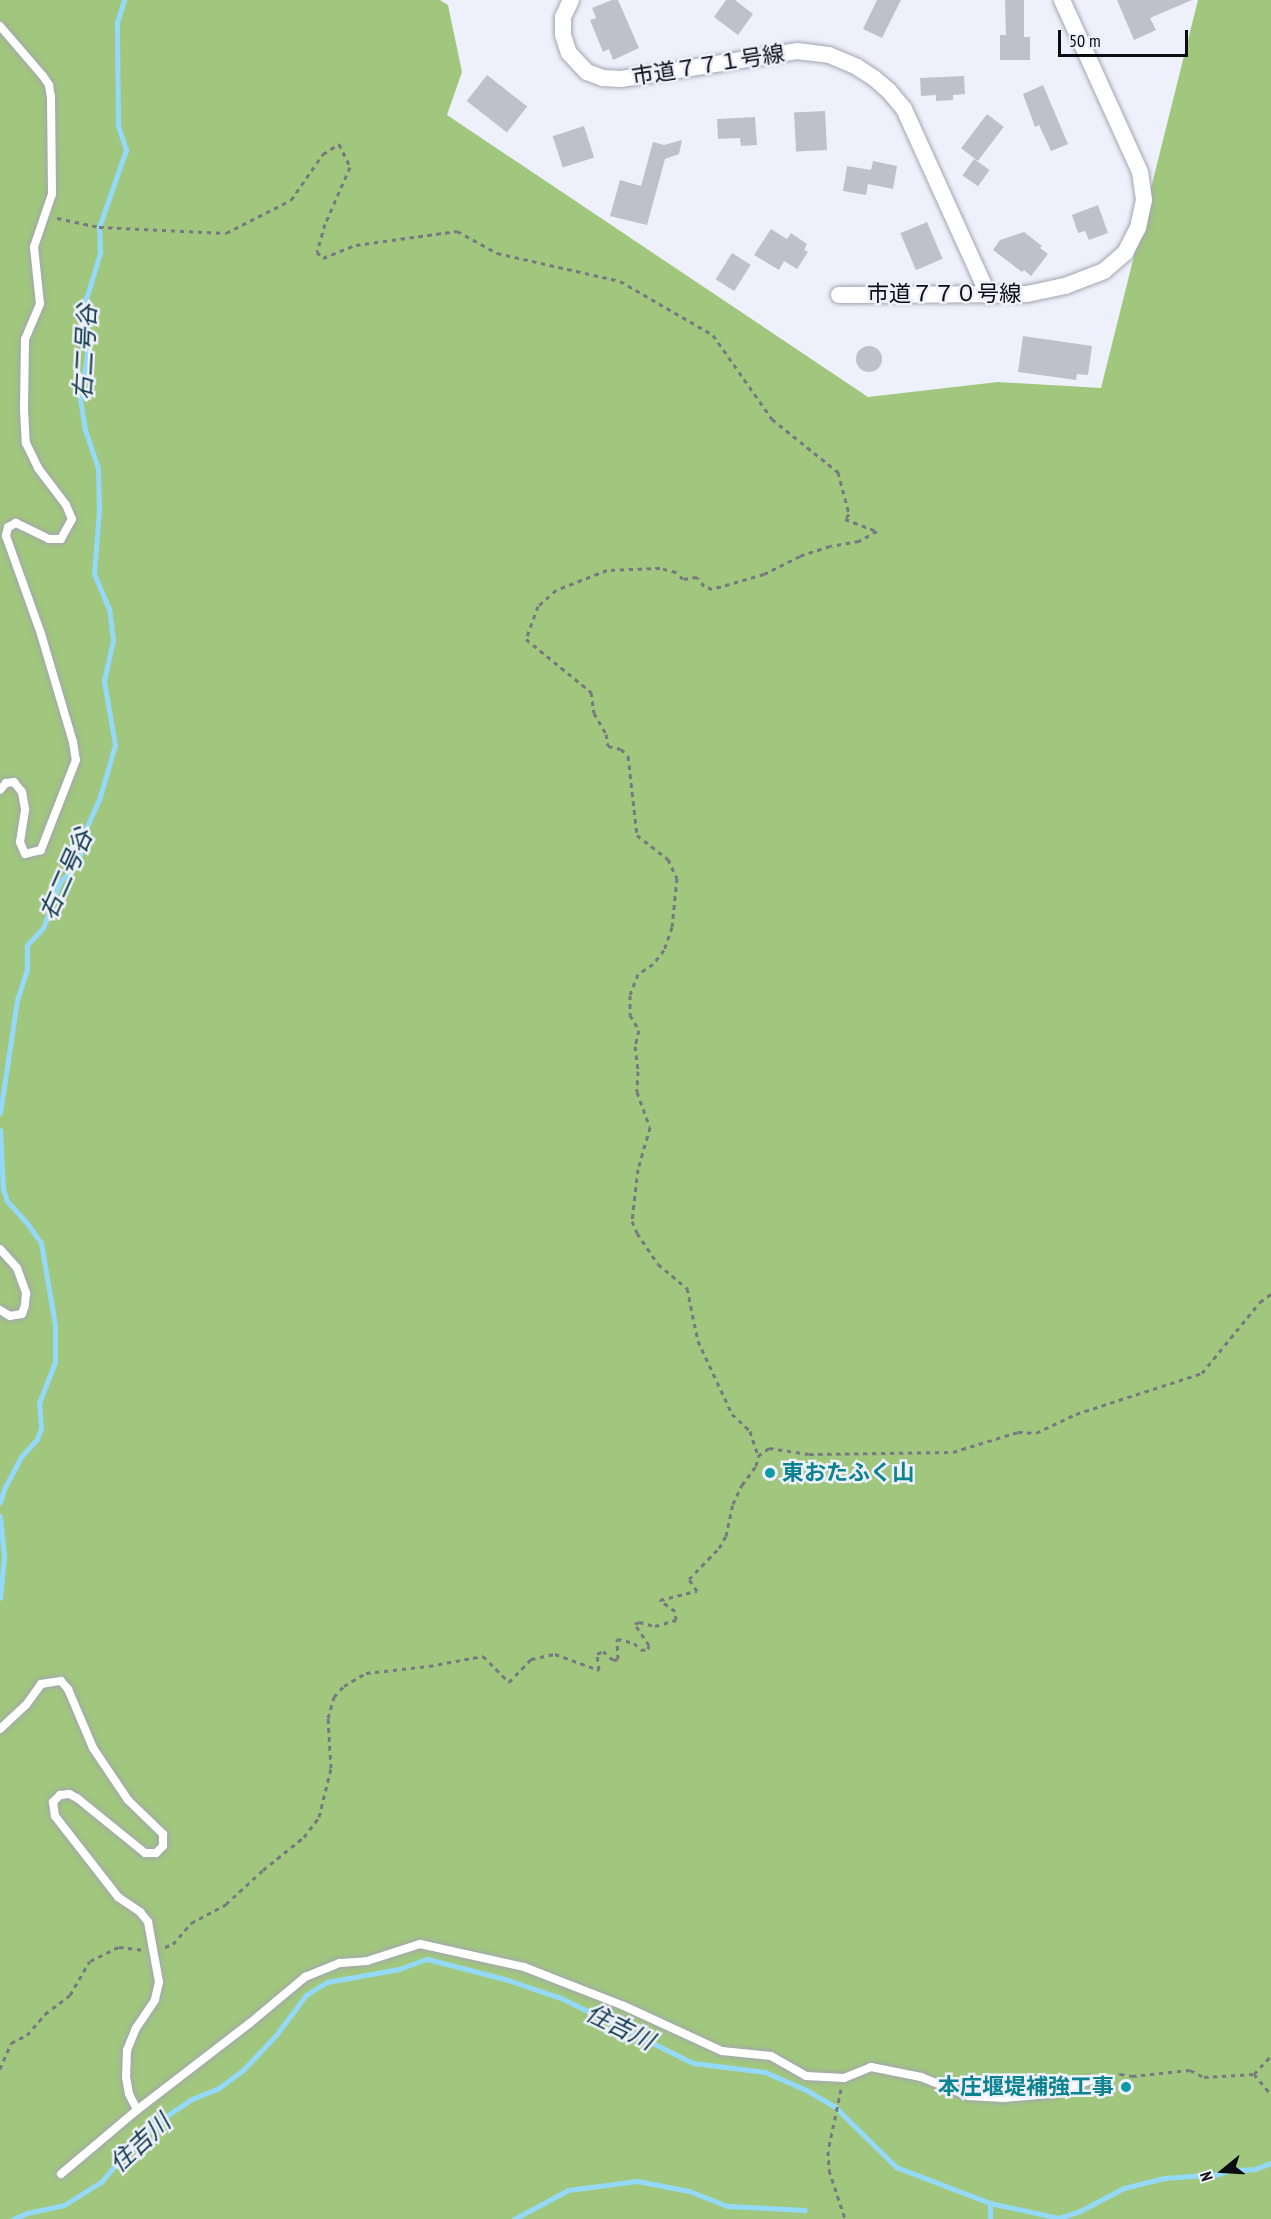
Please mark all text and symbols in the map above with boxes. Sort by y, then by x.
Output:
scale bar [1061,18,1192,56]
text: 50 m [1069,29,1101,52]
street label: 市道７７１号線 [630,40,786,90]
street label: 市道７７０号線 [867,281,1021,307]
water label: 右二号谷 [68,303,102,401]
water label: 右二号谷 [33,824,99,924]
place label: 東おたふく山 [782,1460,914,1486]
marker: 東おたふく山 [763,1466,777,1480]
water label: 住吉川 [581,1998,659,2056]
place label: 本庄堰堤補強工事 [938,2074,1114,2100]
marker: 本庄堰堤補強工事 [1119,2080,1133,2094]
water label: 住吉川 [104,2108,176,2178]
north arrow [1193,2141,1253,2201]
text: N [1195,2169,1217,2184]

